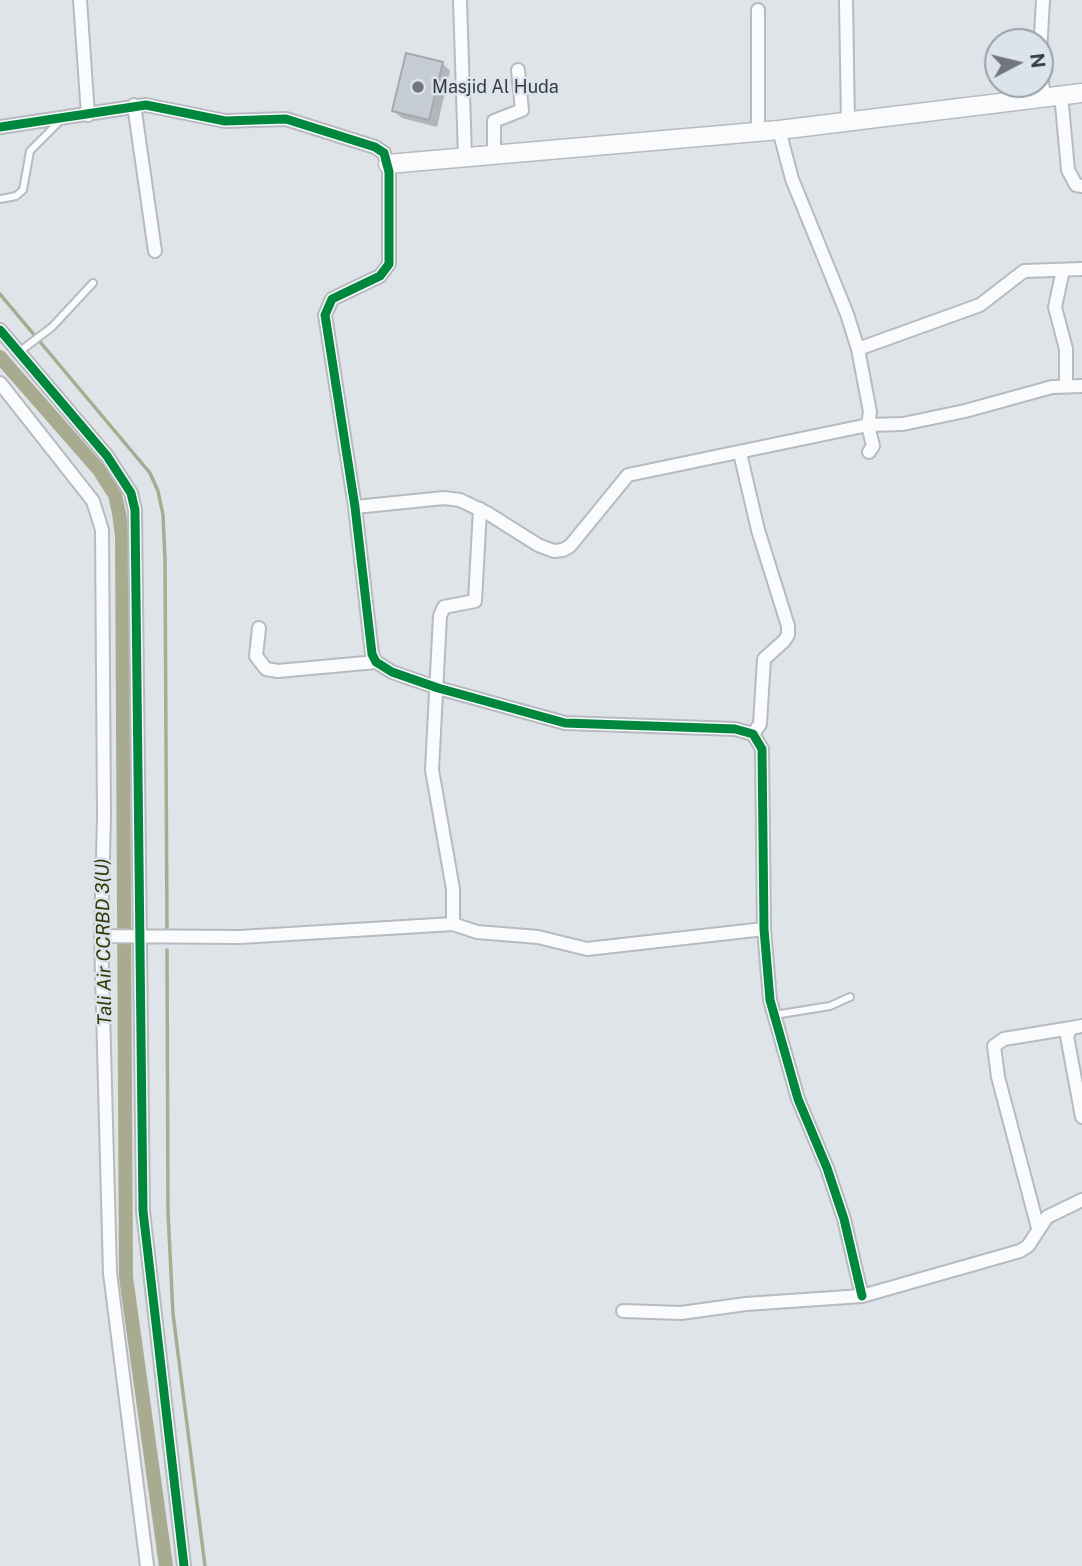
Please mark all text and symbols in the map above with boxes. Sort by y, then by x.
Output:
north arrow [984,28,1054,98]
text: N [1026,52,1050,69]
place label: Masjid Al Huda [432,76,559,98]
marker: Masjid Al Huda [410,79,426,95]
water label: Tali Air CCRBD 3(U) [91,858,117,1026]

